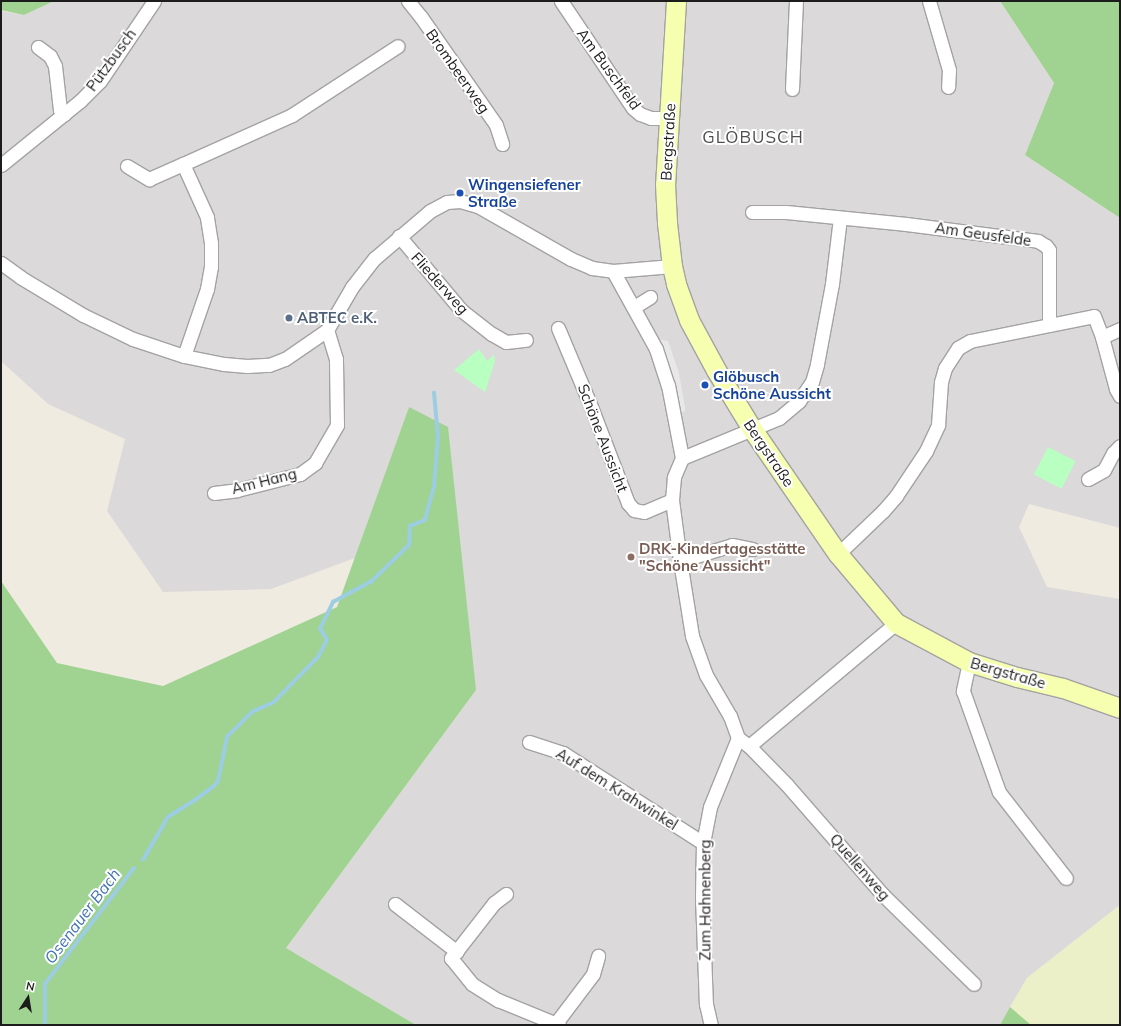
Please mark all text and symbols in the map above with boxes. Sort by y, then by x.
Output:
street label: Pützbusch [82,25,140,95]
street label: Brombeerweg [422,25,494,117]
street label: Am Buschfeld [573,25,645,113]
street label: Bergstraße [657,103,679,181]
district label: GLÖBUSCH [702,127,804,147]
place label: Wingensiefener Straße [468,175,581,210]
marker: Wingensiefener Straße [455,188,465,198]
street label: Am Geusfelde [934,218,1032,250]
street label: Fliederweg [408,248,472,318]
place label: ABTEC e.K. [297,309,377,327]
marker: ABTEC e.K. [284,313,294,323]
place label: Glöbusch Schöne Aussicht [713,367,831,402]
marker: Glöbusch Schöne Aussicht [700,380,710,390]
street label: Schöne Aussicht [574,381,632,495]
street label: Bergstraße [740,416,798,490]
street label: Am Hang [230,464,298,498]
place label: DRK-Kindertagesstätte "Schöne Aussicht" [639,539,805,574]
marker: DRK-Kindertagesstätte "Schöne Aussicht" [626,552,636,562]
street label: Bergstraße [968,654,1048,692]
street label: Auf dem Krahwinkel [553,744,681,834]
street label: Quellenweg [826,830,894,904]
street label: Zum Hahnenberg [696,839,714,961]
water label: Osenauer Bach [40,865,124,967]
north arrow [8,978,48,1018]
text: N [25,979,36,994]

